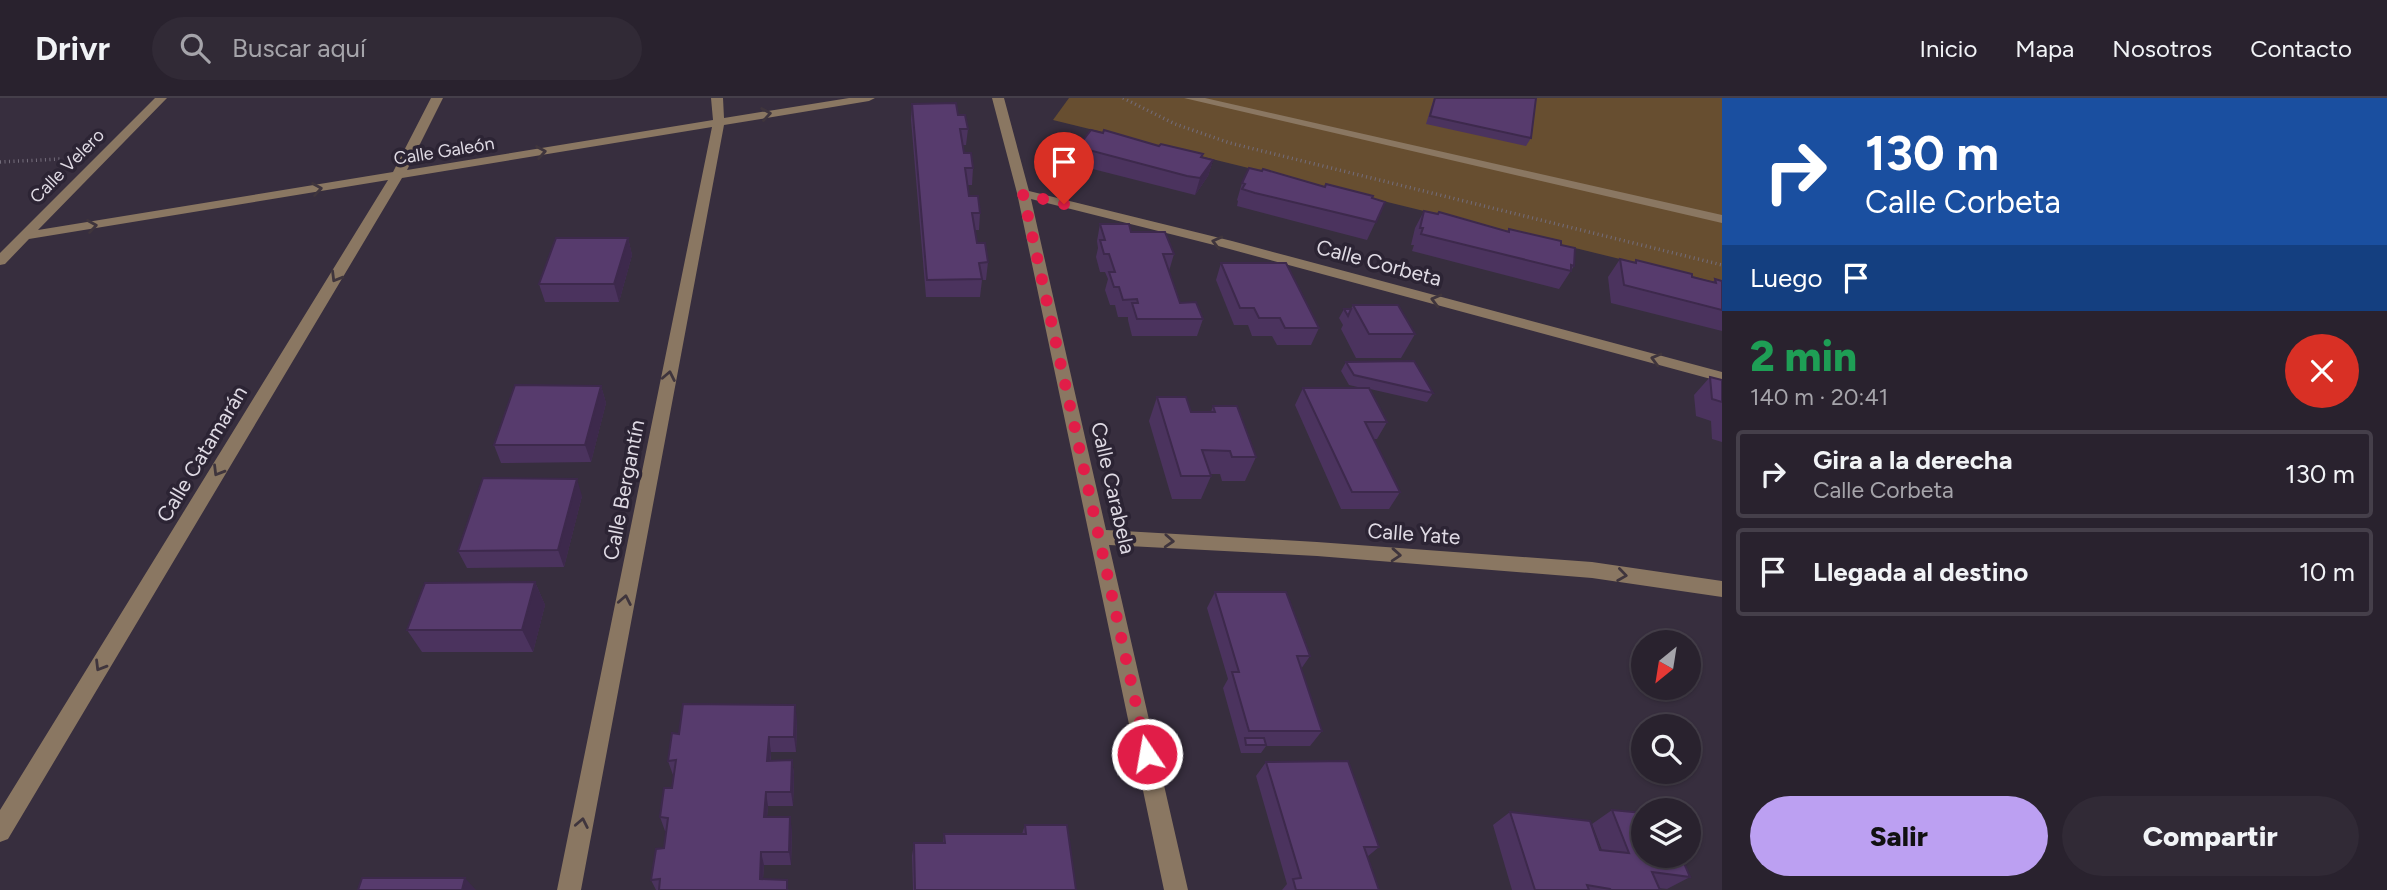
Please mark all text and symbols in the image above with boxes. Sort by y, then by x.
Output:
search box [152,17,642,80]
text: Drivr [35,29,110,68]
icon: search [176,29,214,67]
text: Buscar aquí [232,32,366,64]
text: Inicio [1919,34,1977,63]
text: Mapa [2015,34,2074,63]
text: Nosotros [2112,34,2212,63]
text: Contacto [2250,34,2352,63]
one-way arrow [760,107,771,122]
text: 130 m [1865,123,1999,182]
street label: Calle Velero [25,124,109,208]
icon: right [1750,126,1841,217]
street label: Calle Galeón [392,132,496,170]
pin [1034,132,1094,204]
icon: arrive [1045,143,1083,181]
one-way arrow [535,145,547,160]
one-way arrow [311,182,323,197]
text: Calle Corbeta [1865,183,2061,221]
one-way arrow [86,218,98,233]
street label: Calle Corbeta [1314,234,1444,291]
one-way arrow [1211,236,1223,250]
icon: arrive [1837,259,1875,297]
text: Luego [1750,262,1823,294]
one-way arrow [331,269,344,282]
one-way arrow [1430,294,1442,309]
text: 2 min [1750,331,1857,382]
button: close [2285,334,2359,408]
one-way arrow [1650,353,1662,367]
one-way arrow [661,370,676,382]
street label: Calle Catamarán [151,381,252,526]
text: 140 m · 20:41 [1750,383,1888,411]
street label: Calle Bergantín [598,418,649,562]
street label: Calle Carabela [1086,420,1141,556]
text: Gira a la derecha [1813,444,2013,476]
icon: right [1754,455,1792,493]
text: 130 m [2285,458,2355,490]
one-way arrow [214,464,227,477]
text: Calle Corbeta [1813,476,1954,504]
street label: Calle Yate [1367,518,1461,549]
one-way arrow [1164,533,1175,548]
one-way arrow [1391,547,1402,562]
icon: arrive [1754,553,1792,591]
text: Llegada al destino [1813,556,2028,588]
text: 10 m [2299,556,2355,588]
one-way arrow [1617,567,1628,582]
one-way arrow [617,594,632,606]
north arrow [1631,630,1701,700]
map controls [1631,630,1701,868]
one-way arrow [96,658,109,671]
button: search [1631,714,1701,784]
position arrow [1110,717,1184,791]
button: Salir [1750,796,2048,876]
button: Compartir [2062,796,2359,876]
button: layers [1631,798,1701,868]
one-way arrow [574,817,589,829]

